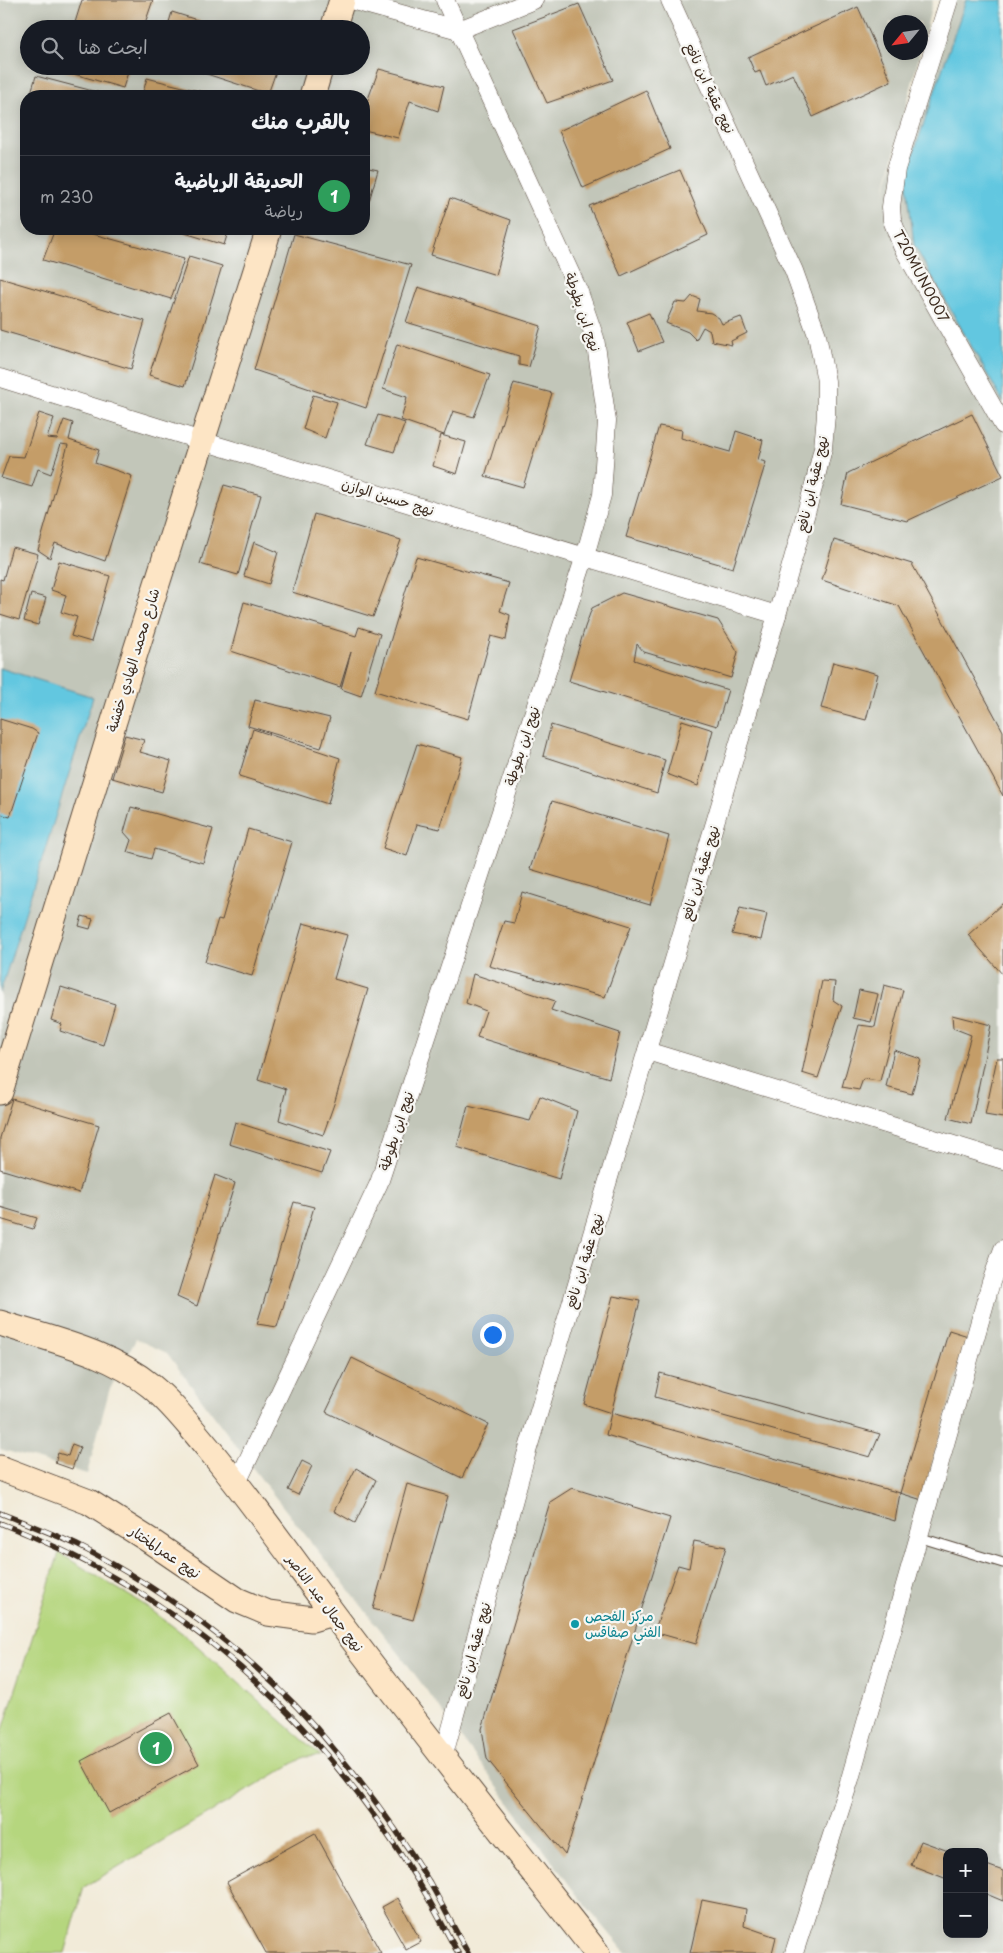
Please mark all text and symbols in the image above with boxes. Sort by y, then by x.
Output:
north arrow [883,15,928,60]
search box [20,20,370,75]
text: ابحث هنا [78,32,148,60]
icon: search [38,34,66,62]
street label: نهج عقبة ابن نافع [679,39,741,137]
text: بالقرب منك [251,104,350,136]
text: الحديقة الرياضية [175,166,303,194]
text: 230 m [40,184,93,208]
text: 1 [330,184,338,208]
text: رياضة [265,198,303,222]
street label: T20MUN0007 [888,226,955,326]
street label: نهج ابن بطوطة [560,269,607,354]
street label: نهج عقبة ابن نافع [790,434,834,534]
street label: نهج حسين الوازن [339,472,437,521]
street label: شارع محمد الهادي خفشة [101,585,165,735]
street label: نهج ابن بطوطة [499,703,544,788]
street label: نهج عقبة ابن نافع [675,823,725,923]
street label: نهج ابن بطوطة [373,1088,418,1173]
street label: نهج عقبة ابن نافع [559,1211,609,1311]
your location [480,1322,506,1348]
street label: نهج عمرالمختار [125,1519,205,1583]
street label: نهج جمال عبد الناصر [281,1549,369,1656]
street label: نهج عقبة ابن نافع [450,1600,496,1700]
place label: مركز الفحص الفني صفاقس [585,1605,661,1645]
marker: مركز الفحص الفني صفاقس [569,1618,581,1630]
pin: 1 [140,1729,172,1767]
map controls [943,1848,988,1938]
button: + [943,1848,988,1893]
button: − [943,1893,988,1938]

